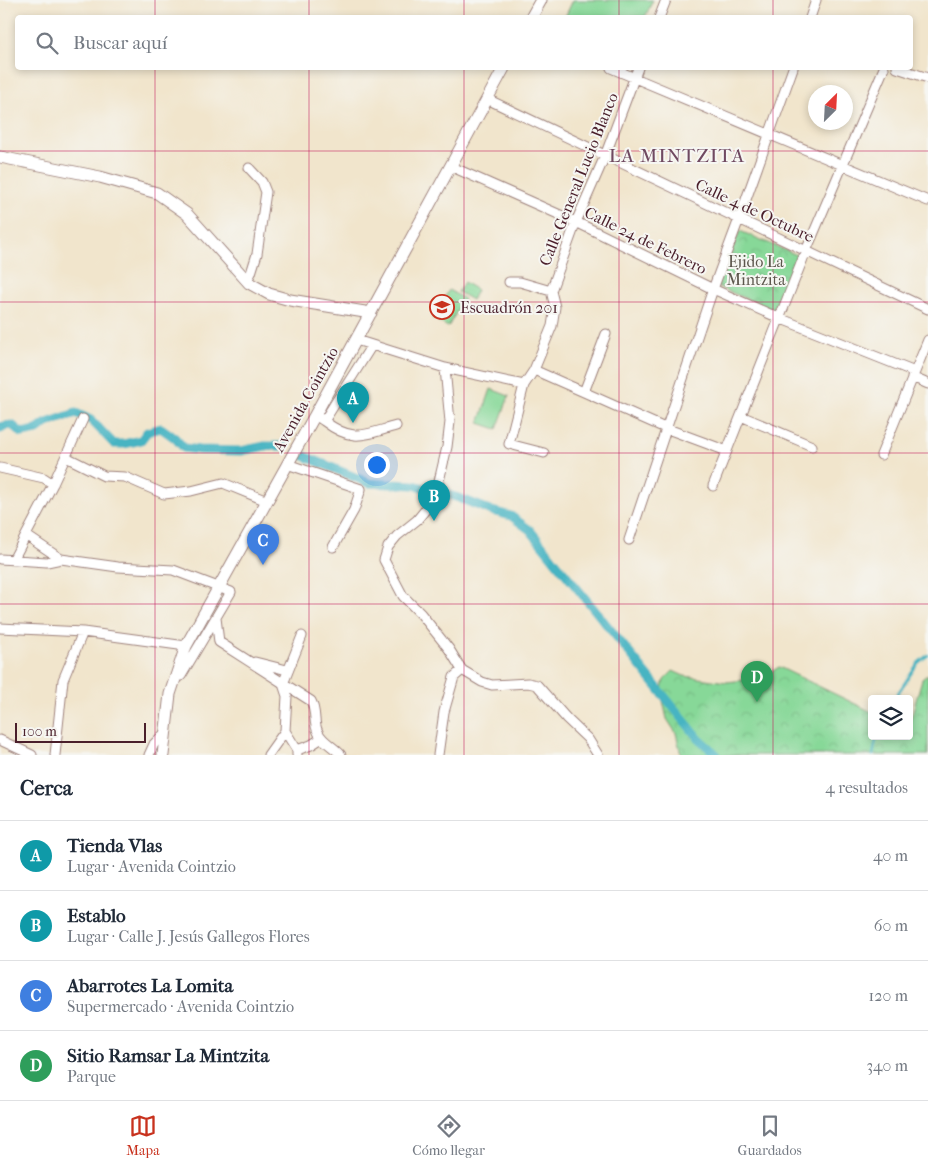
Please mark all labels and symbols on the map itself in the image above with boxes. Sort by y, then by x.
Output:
north arrow [808,85,853,130]
street label: Calle General Lucio Blanco [535,90,622,269]
district label: LA MINTZITA [609,145,745,167]
street label: Calle 4 de Octubre [693,175,817,246]
street label: Calle 24 de Febrero [582,203,710,278]
park label: Ejido La Mintzita [726,252,786,289]
school or university icon: Escuadrón 201 [429,294,455,320]
place label: Escuadrón 201 [460,298,558,317]
street label: Avenida Cointzio [268,343,342,456]
pin: A [337,382,369,423]
your location [364,452,390,478]
pin: B [418,480,450,521]
pin: C [247,524,279,565]
pin: D [741,661,773,702]
scale bar [15,720,146,743]

